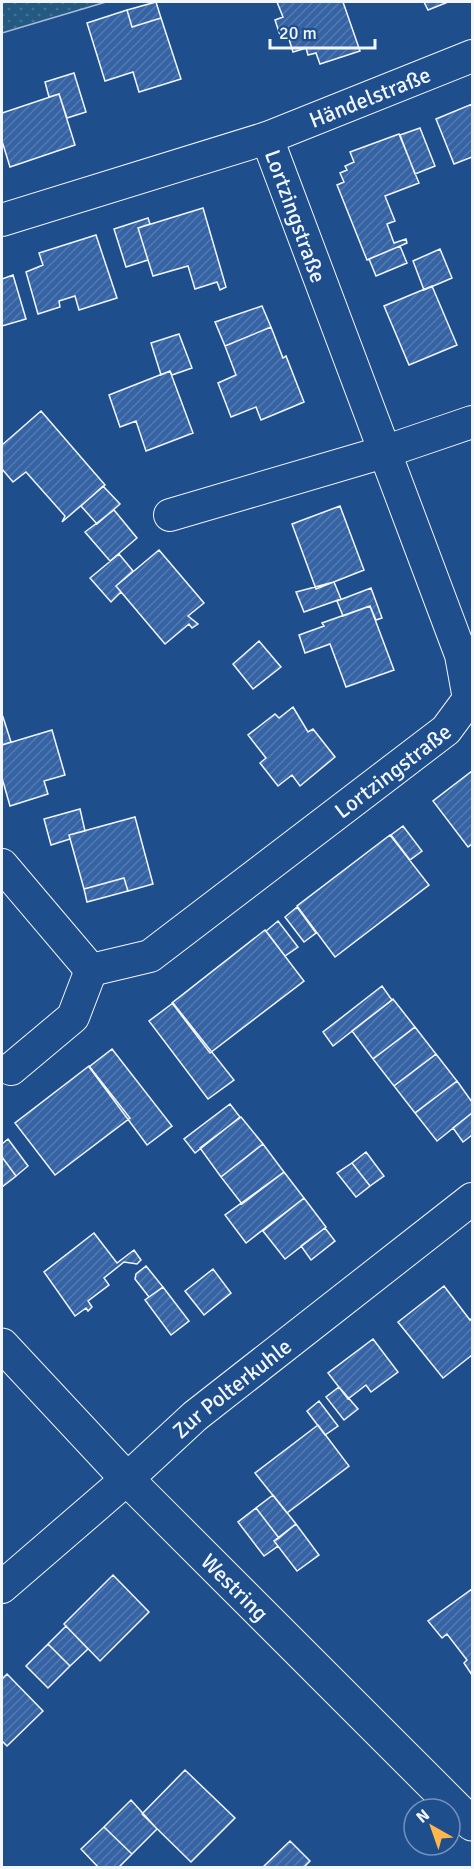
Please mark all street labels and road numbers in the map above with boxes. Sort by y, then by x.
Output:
street label: Händelstraße [305,61,435,134]
street label: Lortzingstraße [259,146,332,286]
street label: Lortzingstraße [329,718,457,824]
street label: Zur Polterkuhle [167,1333,297,1444]
street label: Westring [195,1548,274,1627]

